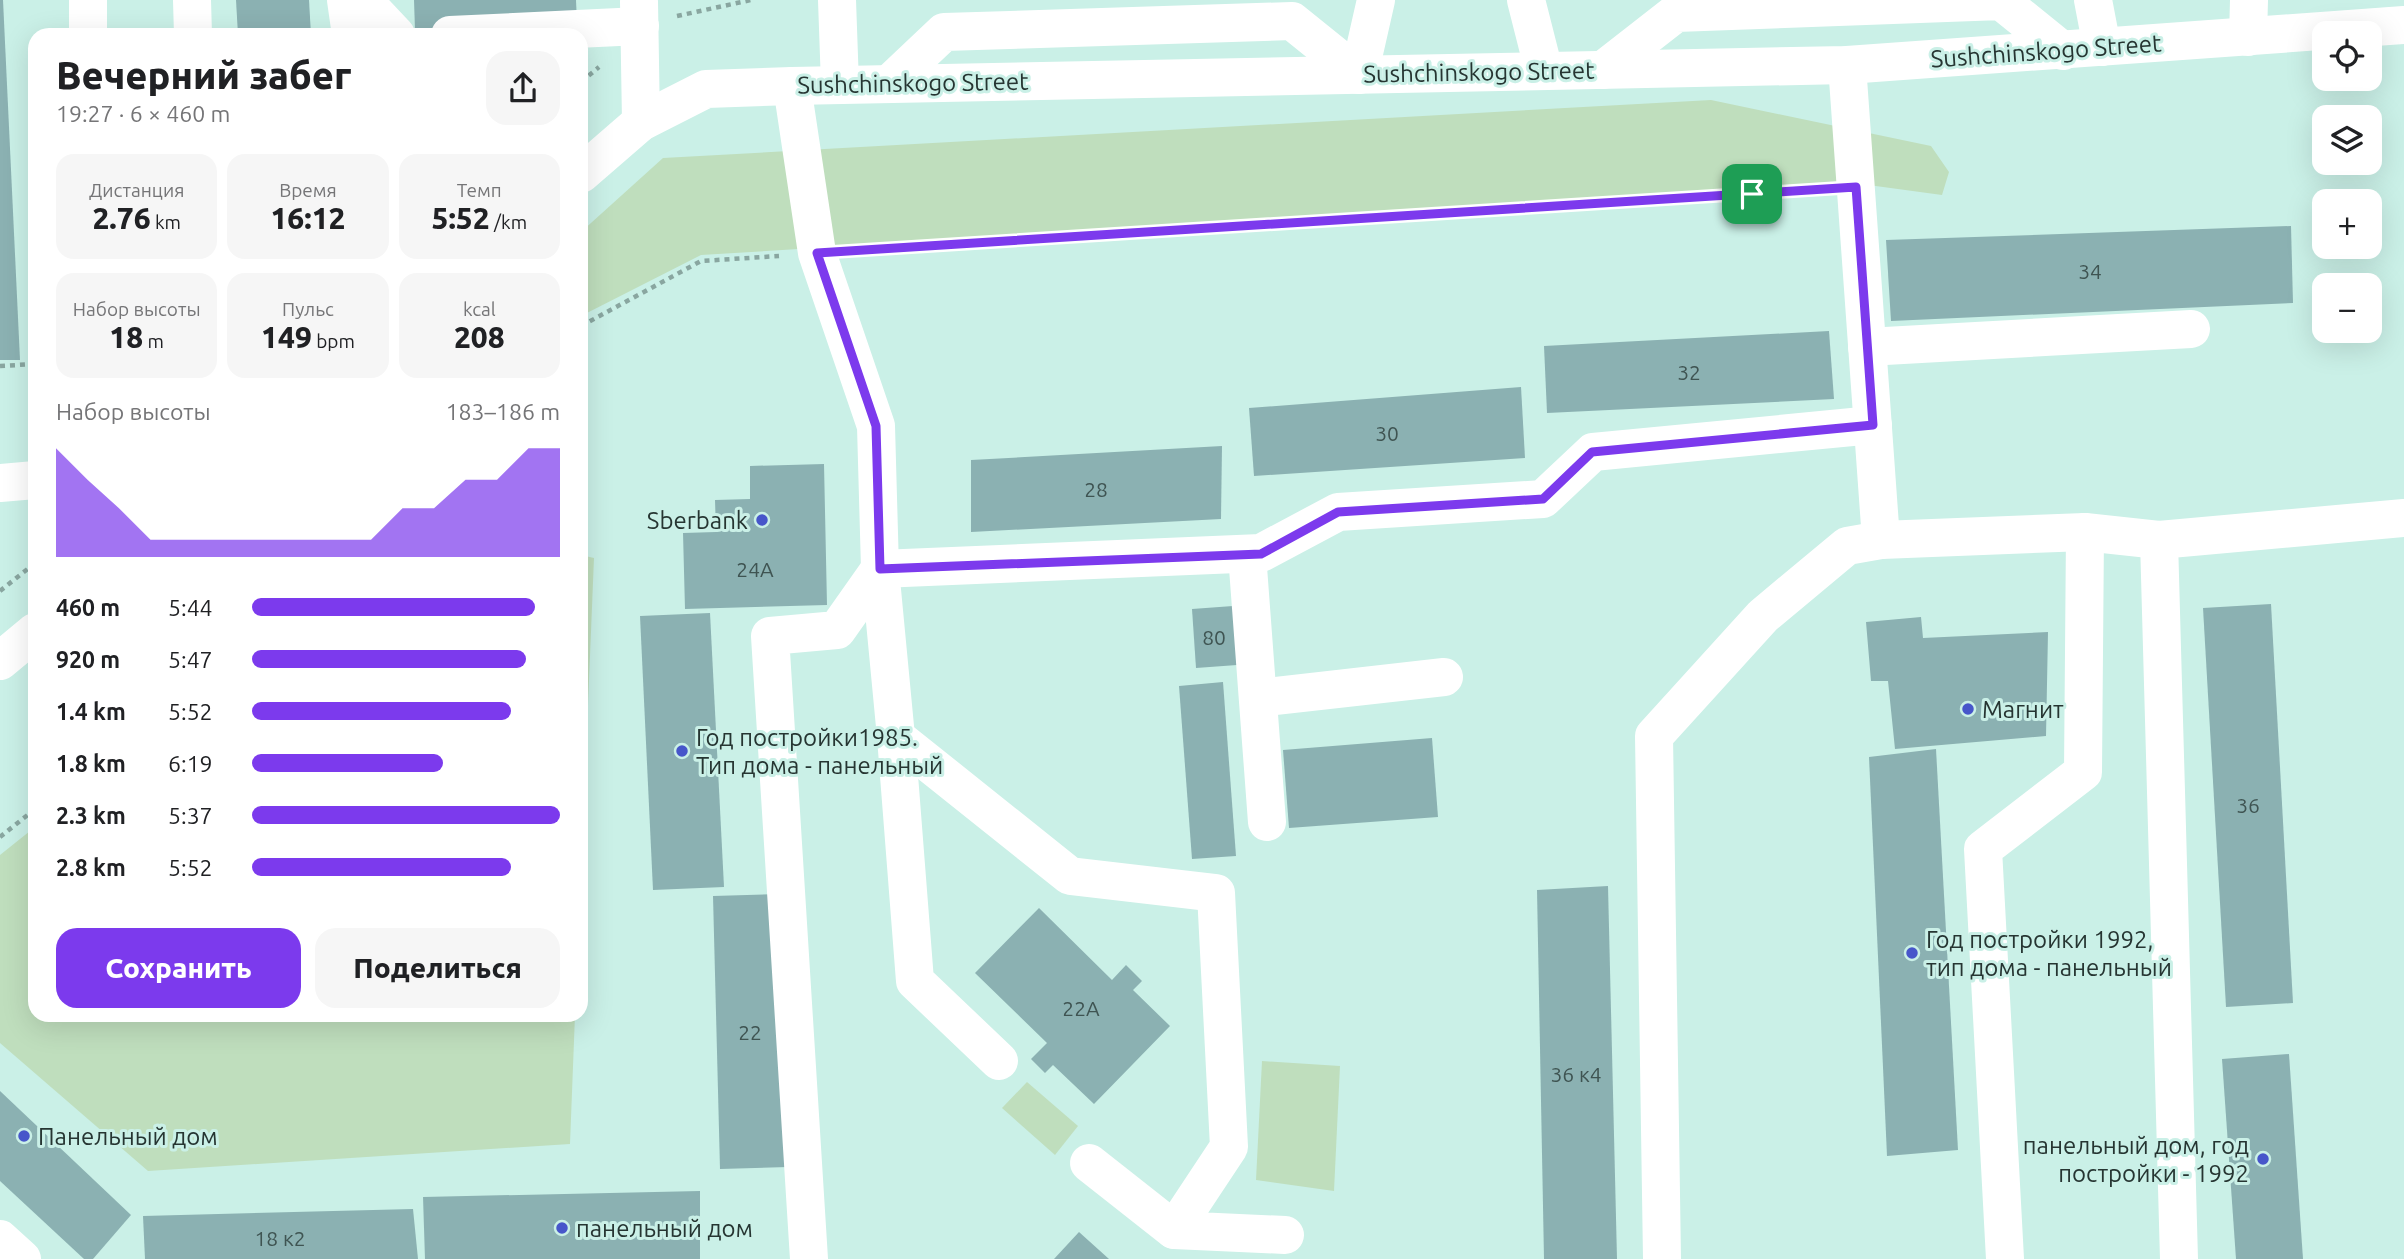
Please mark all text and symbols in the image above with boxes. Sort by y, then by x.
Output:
map controls [2312,21,2382,343]
button: locate [2312,21,2382,91]
street label: Sushchinskogo Street [1930,29,2163,73]
button: share [486,51,560,125]
text: Вечерний забег [56,54,351,96]
street label: Sushchinskogo Street [1363,56,1595,88]
street label: Sushchinskogo Street [797,67,1029,99]
text: 19:27 · 6 × 460 m [56,101,230,126]
button: layers [2312,105,2382,175]
pin [1722,164,1782,224]
icon: arrive [1733,175,1771,213]
text: Дистанция [89,179,184,201]
text: Время [279,179,337,201]
text: Темп [457,179,502,201]
button: + [2312,189,2382,259]
text: 2.76 [92,201,151,235]
text: 16:12 [270,201,346,235]
text: 5:52 [432,201,490,235]
text: km [151,211,181,233]
text: /km [490,211,527,233]
house number: 34 [2078,259,2102,283]
button: − [2312,273,2382,343]
text: Набор высоты [73,298,201,320]
text: Пульс [282,298,334,320]
text: kcal [463,298,496,320]
text: 18 [109,320,143,354]
text: 149 [261,320,312,354]
text: 208 [454,320,505,354]
text: m [143,330,164,352]
text: bpm [312,330,355,352]
house number: 32 [1677,360,1701,384]
text: Набор высоты [56,399,211,424]
text: 183–186 m [446,399,560,424]
house number: 30 [1375,421,1399,445]
house number: 28 [1084,477,1108,501]
place label: Sberbank [647,507,748,534]
marker: Sberbank [754,512,770,528]
house number: 24А [736,557,774,581]
text: 460 m [56,595,120,620]
text: 5:44 [168,595,213,620]
house number: 80 [1202,625,1226,649]
text: 920 m [56,647,120,672]
text: 5:47 [168,647,213,672]
place label: Магнит [1982,696,2064,723]
text: 1.4 km [56,699,126,724]
text: 5:52 [168,699,213,724]
marker: Магнит [1960,701,1976,717]
place label: Год постройки1985. Тип дома - панельный [696,724,943,779]
marker: Год постройки1985. Тип дома - панельный [674,743,690,759]
text: 1.8 km [56,751,126,776]
text: 6:19 [168,751,213,776]
house number: 36 [2236,793,2260,817]
text: 2.3 km [56,803,126,828]
text: 5:37 [168,803,213,828]
text: 2.8 km [56,855,126,880]
text: 5:52 [168,855,213,880]
place label: Год постройки 1992, тип дома - панельный [1926,926,2172,981]
button: Сохранить [56,928,301,1008]
button: Поделиться [315,928,560,1008]
marker: Год постройки 1992, тип дома - панельный [1904,945,1920,961]
house number: 22А [1062,996,1100,1020]
house number: 22 [738,1020,762,1044]
house number: 36 к4 [1550,1062,1602,1086]
place label: Панельный дом [38,1123,218,1150]
marker: Панельный дом [16,1128,32,1144]
place label: панельный дом, год постройки - 1992 [2023,1132,2249,1187]
marker: панельный дом, год постройки - 1992 [2255,1151,2271,1167]
place label: панельный дом [576,1215,753,1242]
marker: панельный дом [554,1220,570,1236]
house number: 18 к2 [254,1226,306,1250]

